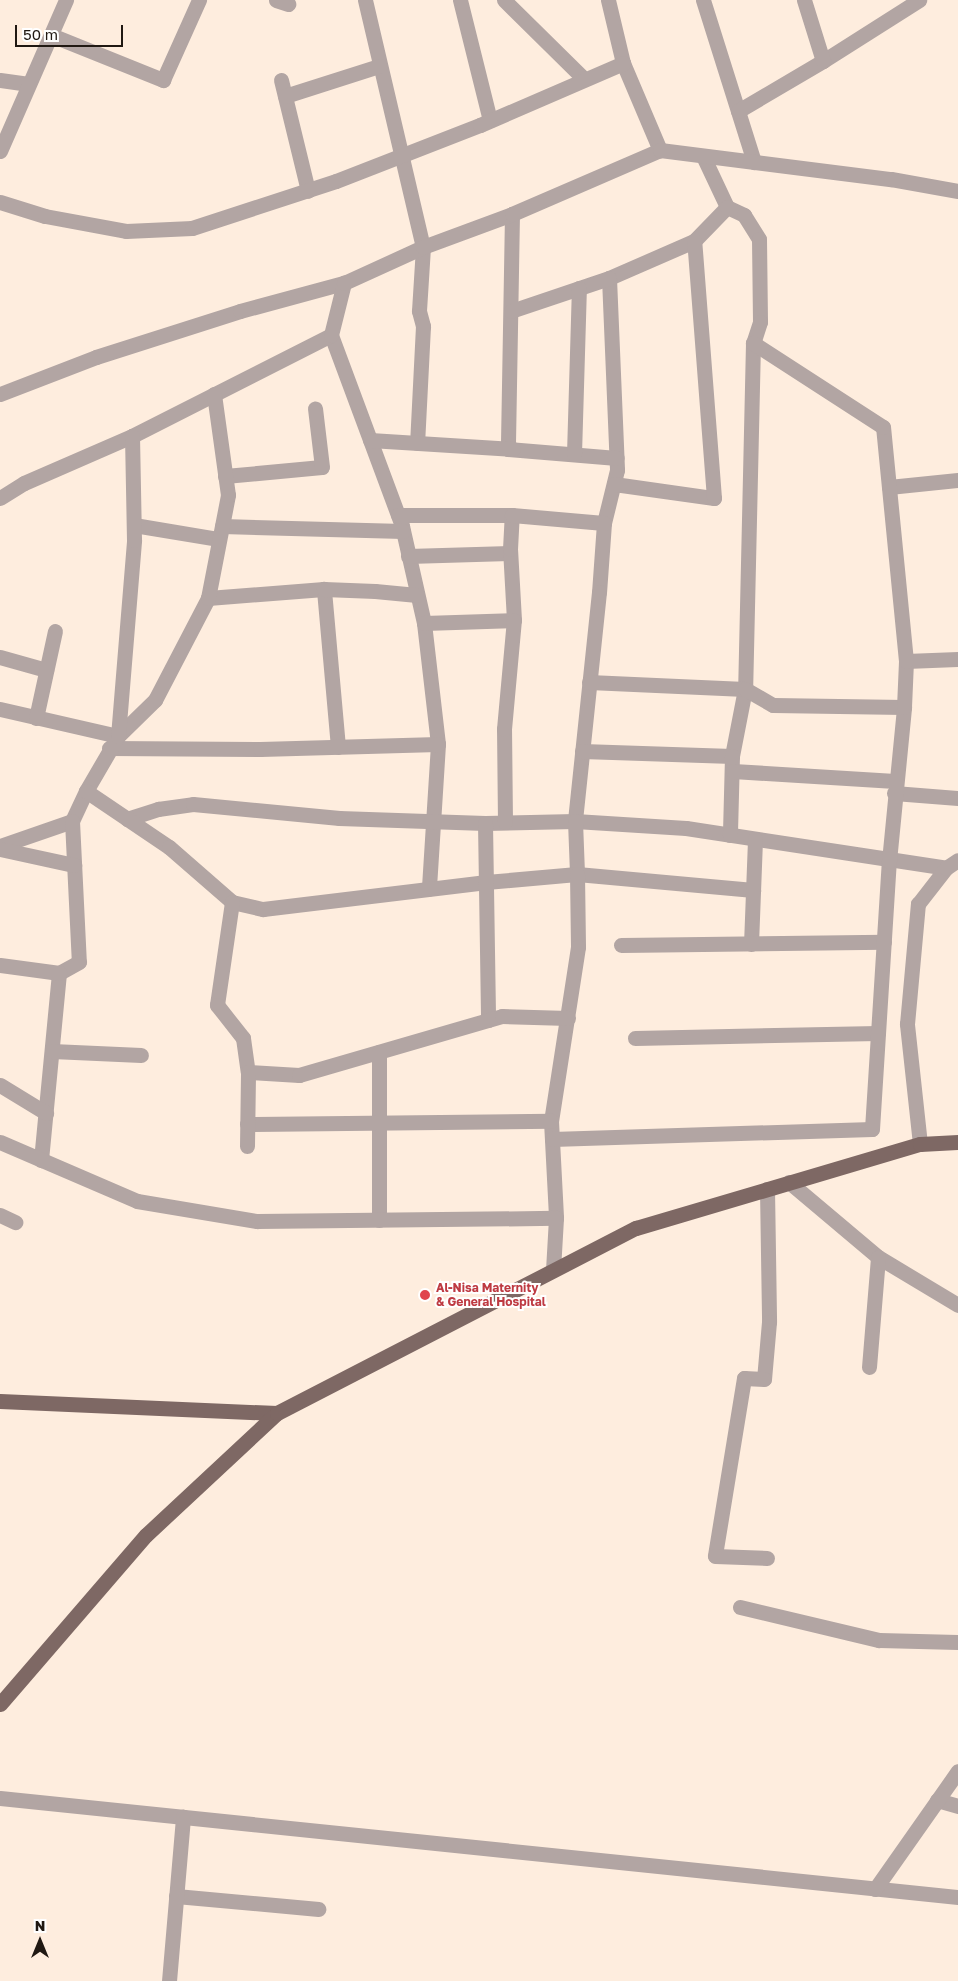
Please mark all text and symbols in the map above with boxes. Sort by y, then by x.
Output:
scale bar [18,15,125,47]
text: 50 m [23,25,58,43]
place label: Al-Nisa Maternity & General Hospital [436,1281,546,1309]
marker: Al-Nisa Maternity & General Hospital [418,1288,432,1302]
north arrow [15,1916,65,1966]
text: N [35,1917,45,1934]

